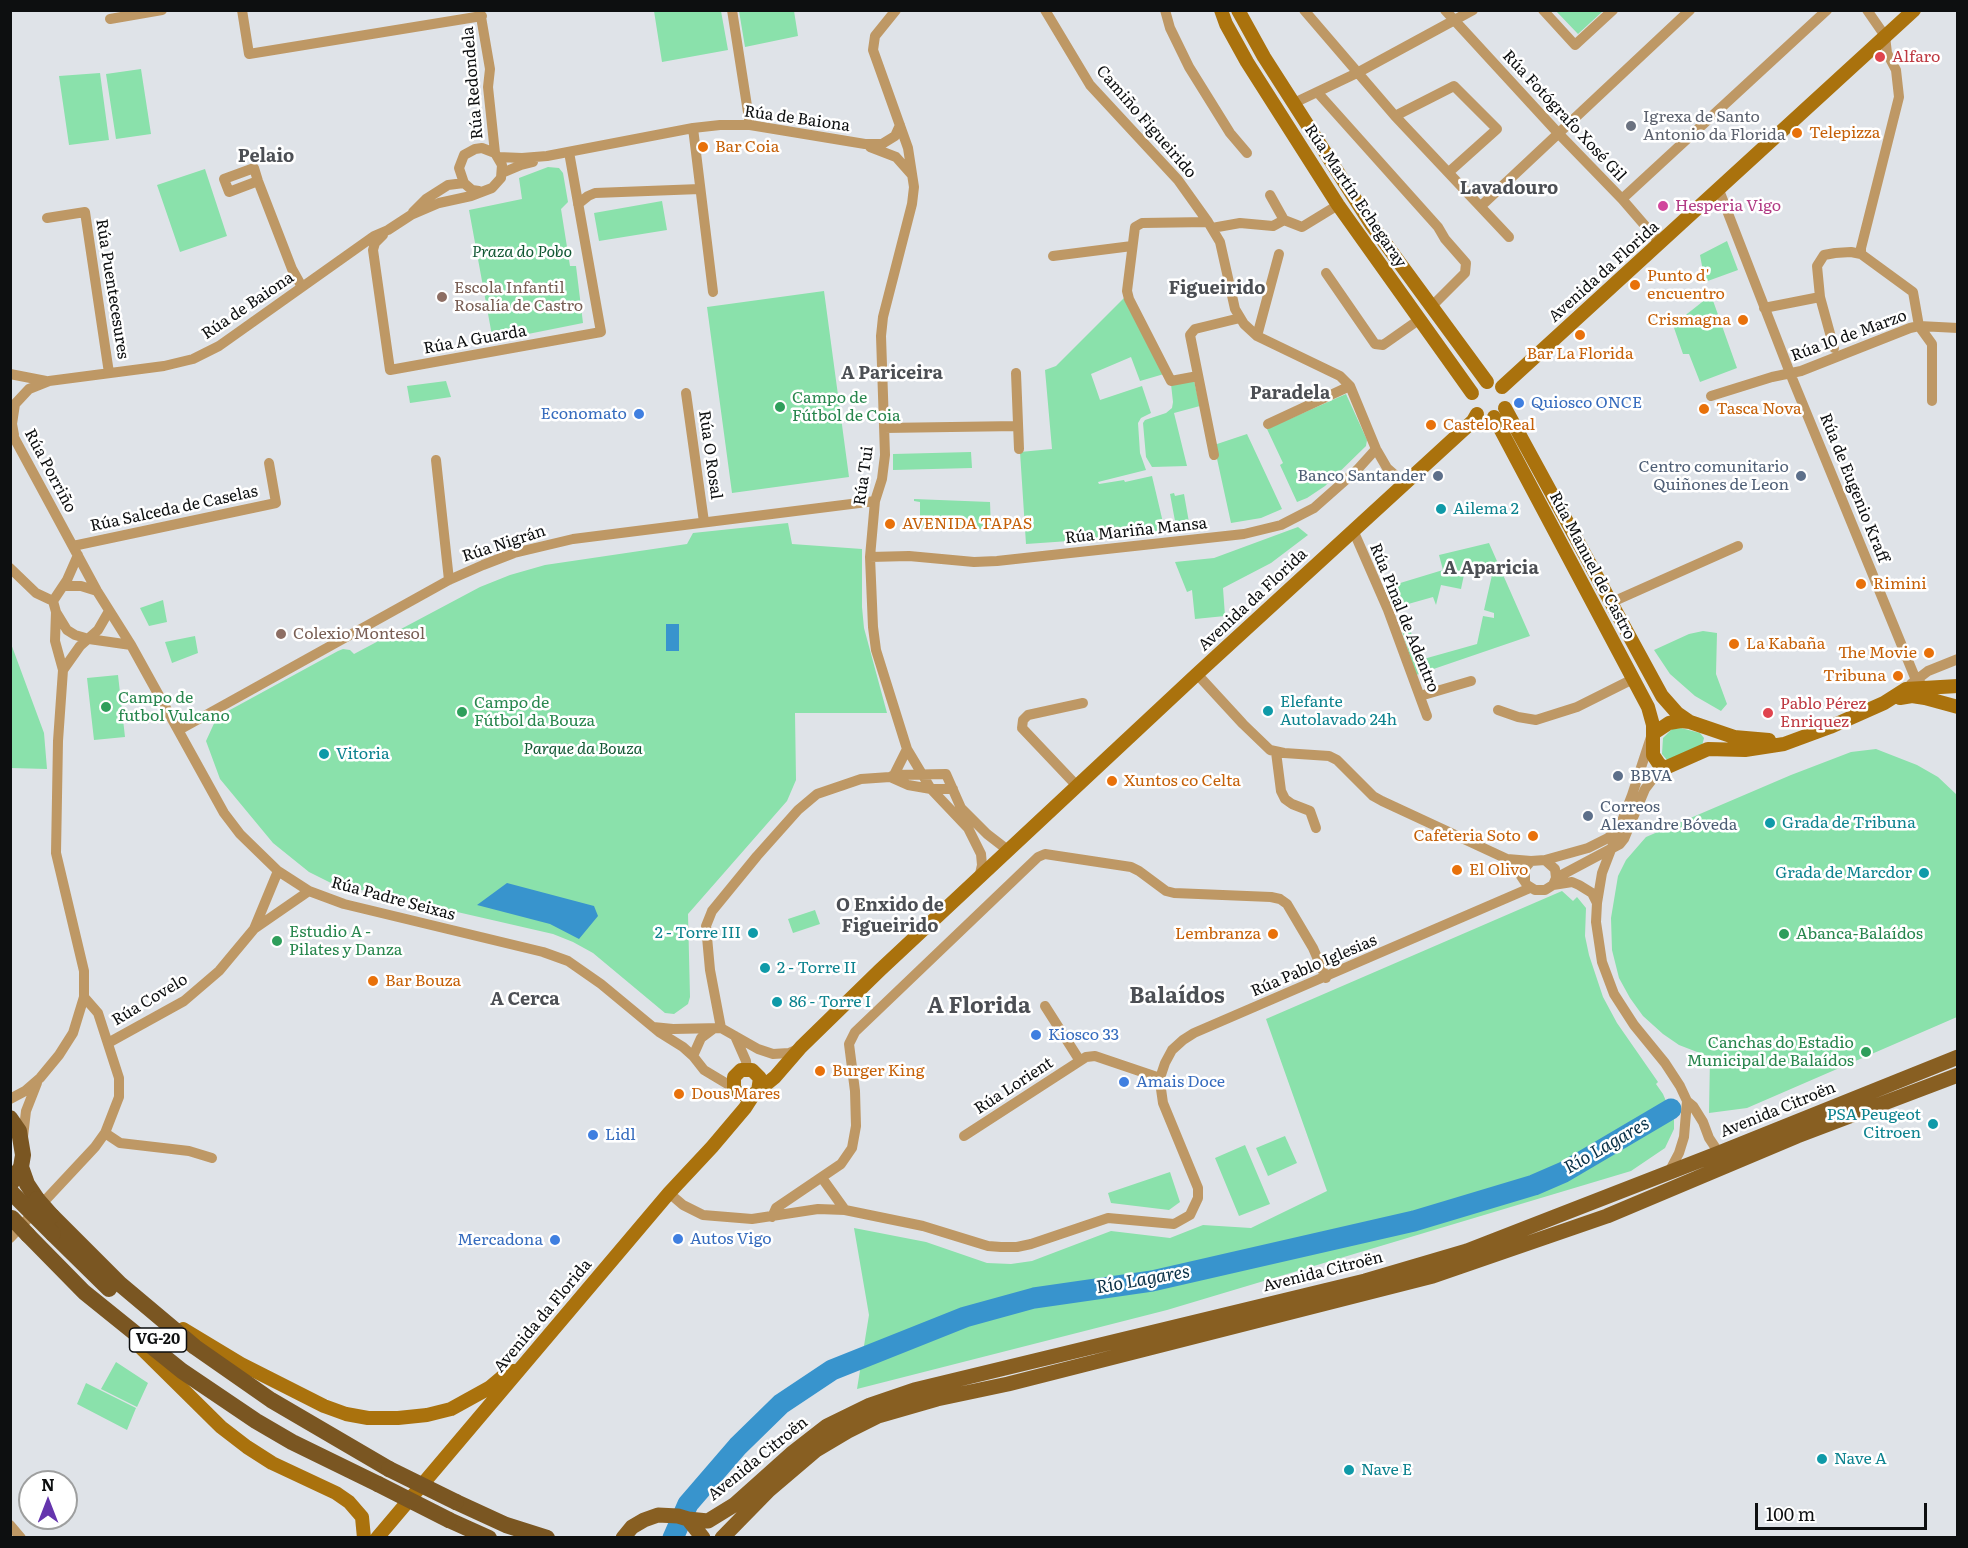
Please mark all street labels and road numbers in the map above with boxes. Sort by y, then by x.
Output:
street label: Rúa Redondela [458,26,488,140]
street label: Rúa Fotógrafo Xosé Gil [1498,46,1630,186]
street label: Camiño Figueirido [1092,62,1200,182]
street label: Rúa de Baiona [743,102,851,136]
street label: Rúa Martín Echegaray [1300,121,1410,271]
street label: Avenida da Florida [1545,217,1663,327]
street label: Rúa Puentecesures [91,218,133,360]
street label: Rúa de Baiona [198,268,298,344]
street label: Rúa 10 de Marzo [1788,306,1910,366]
street label: Rúa A Guarda [422,321,528,359]
street label: Rúa O Rosal [694,409,726,501]
street label: Rúa de Eugenio Kraff [1815,411,1893,565]
street label: Rúa Porriño [20,426,80,516]
street label: Rúa Tui [850,445,878,507]
street label: Rúa Salceda de Caselas [88,482,260,536]
street label: Rúa Manuel de Castro [1545,489,1639,643]
street label: Rúa Mariña Mansa [1064,514,1208,548]
street label: Rúa Nigrán [460,521,548,567]
street label: Rúa Pinal de Adentro [1365,541,1443,695]
street label: Avenida da Florida [1195,545,1311,655]
street label: Rúa Padre Seixas [329,873,457,925]
street label: Rúa Pablo Iglesias [1248,931,1380,1001]
street label: Rúa Covelo [109,970,191,1030]
street label: Rúa Lorient [971,1053,1057,1119]
street label: Avenida Citroën [1717,1078,1839,1142]
street label: Avenida Citroën [1261,1248,1385,1296]
street label: Avenida da Florida [490,1255,596,1377]
road number: VG-20 [130,1328,186,1352]
street label: Avenida Citroën [704,1413,812,1505]

